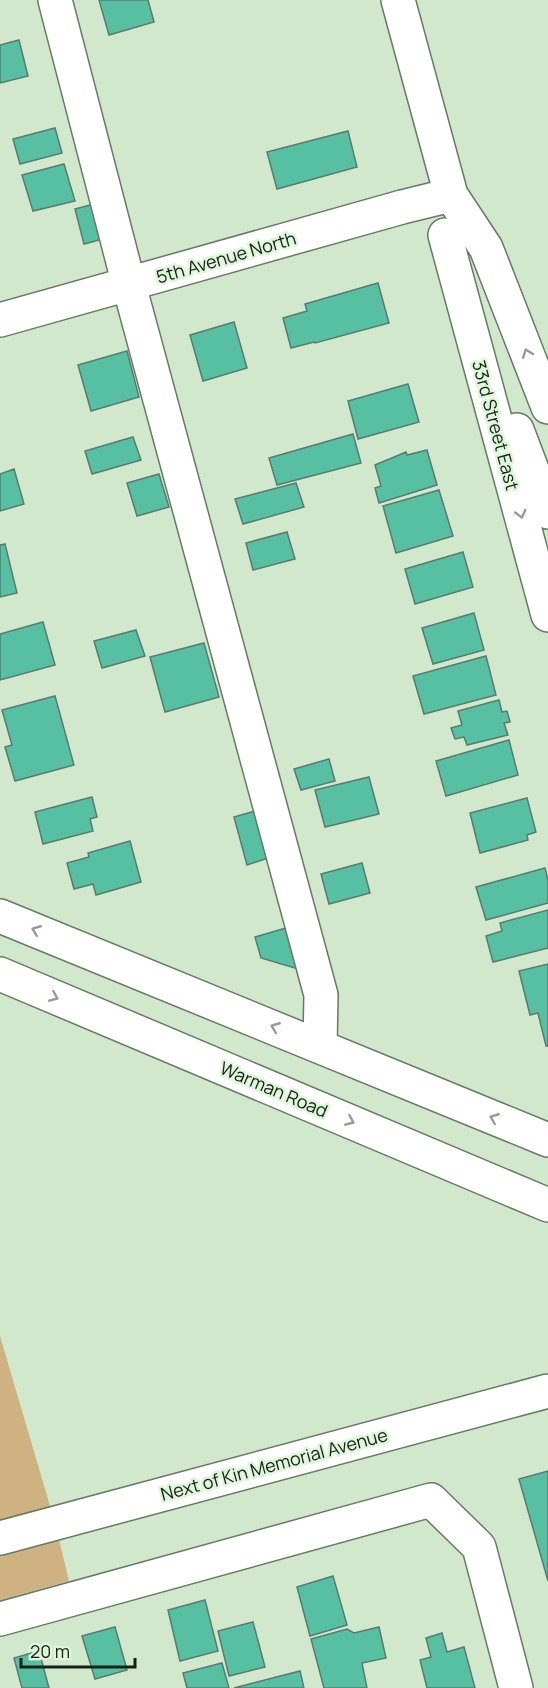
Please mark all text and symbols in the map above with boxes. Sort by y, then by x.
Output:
street label: 5th Avenue North [153,226,299,288]
one-way arrow [522,348,534,359]
street label: 33rd Street East [467,357,525,493]
one-way arrow [513,509,526,519]
one-way arrow [31,925,42,937]
one-way arrow [48,989,59,1001]
one-way arrow [270,1022,281,1034]
street label: Warman Road [217,1056,331,1122]
one-way arrow [489,1113,500,1125]
one-way arrow [343,1114,354,1126]
street label: Next of Kin Memorial Avenue [158,1422,390,1506]
scale bar [21,1631,135,1669]
text: 20 m [30,1639,70,1663]

